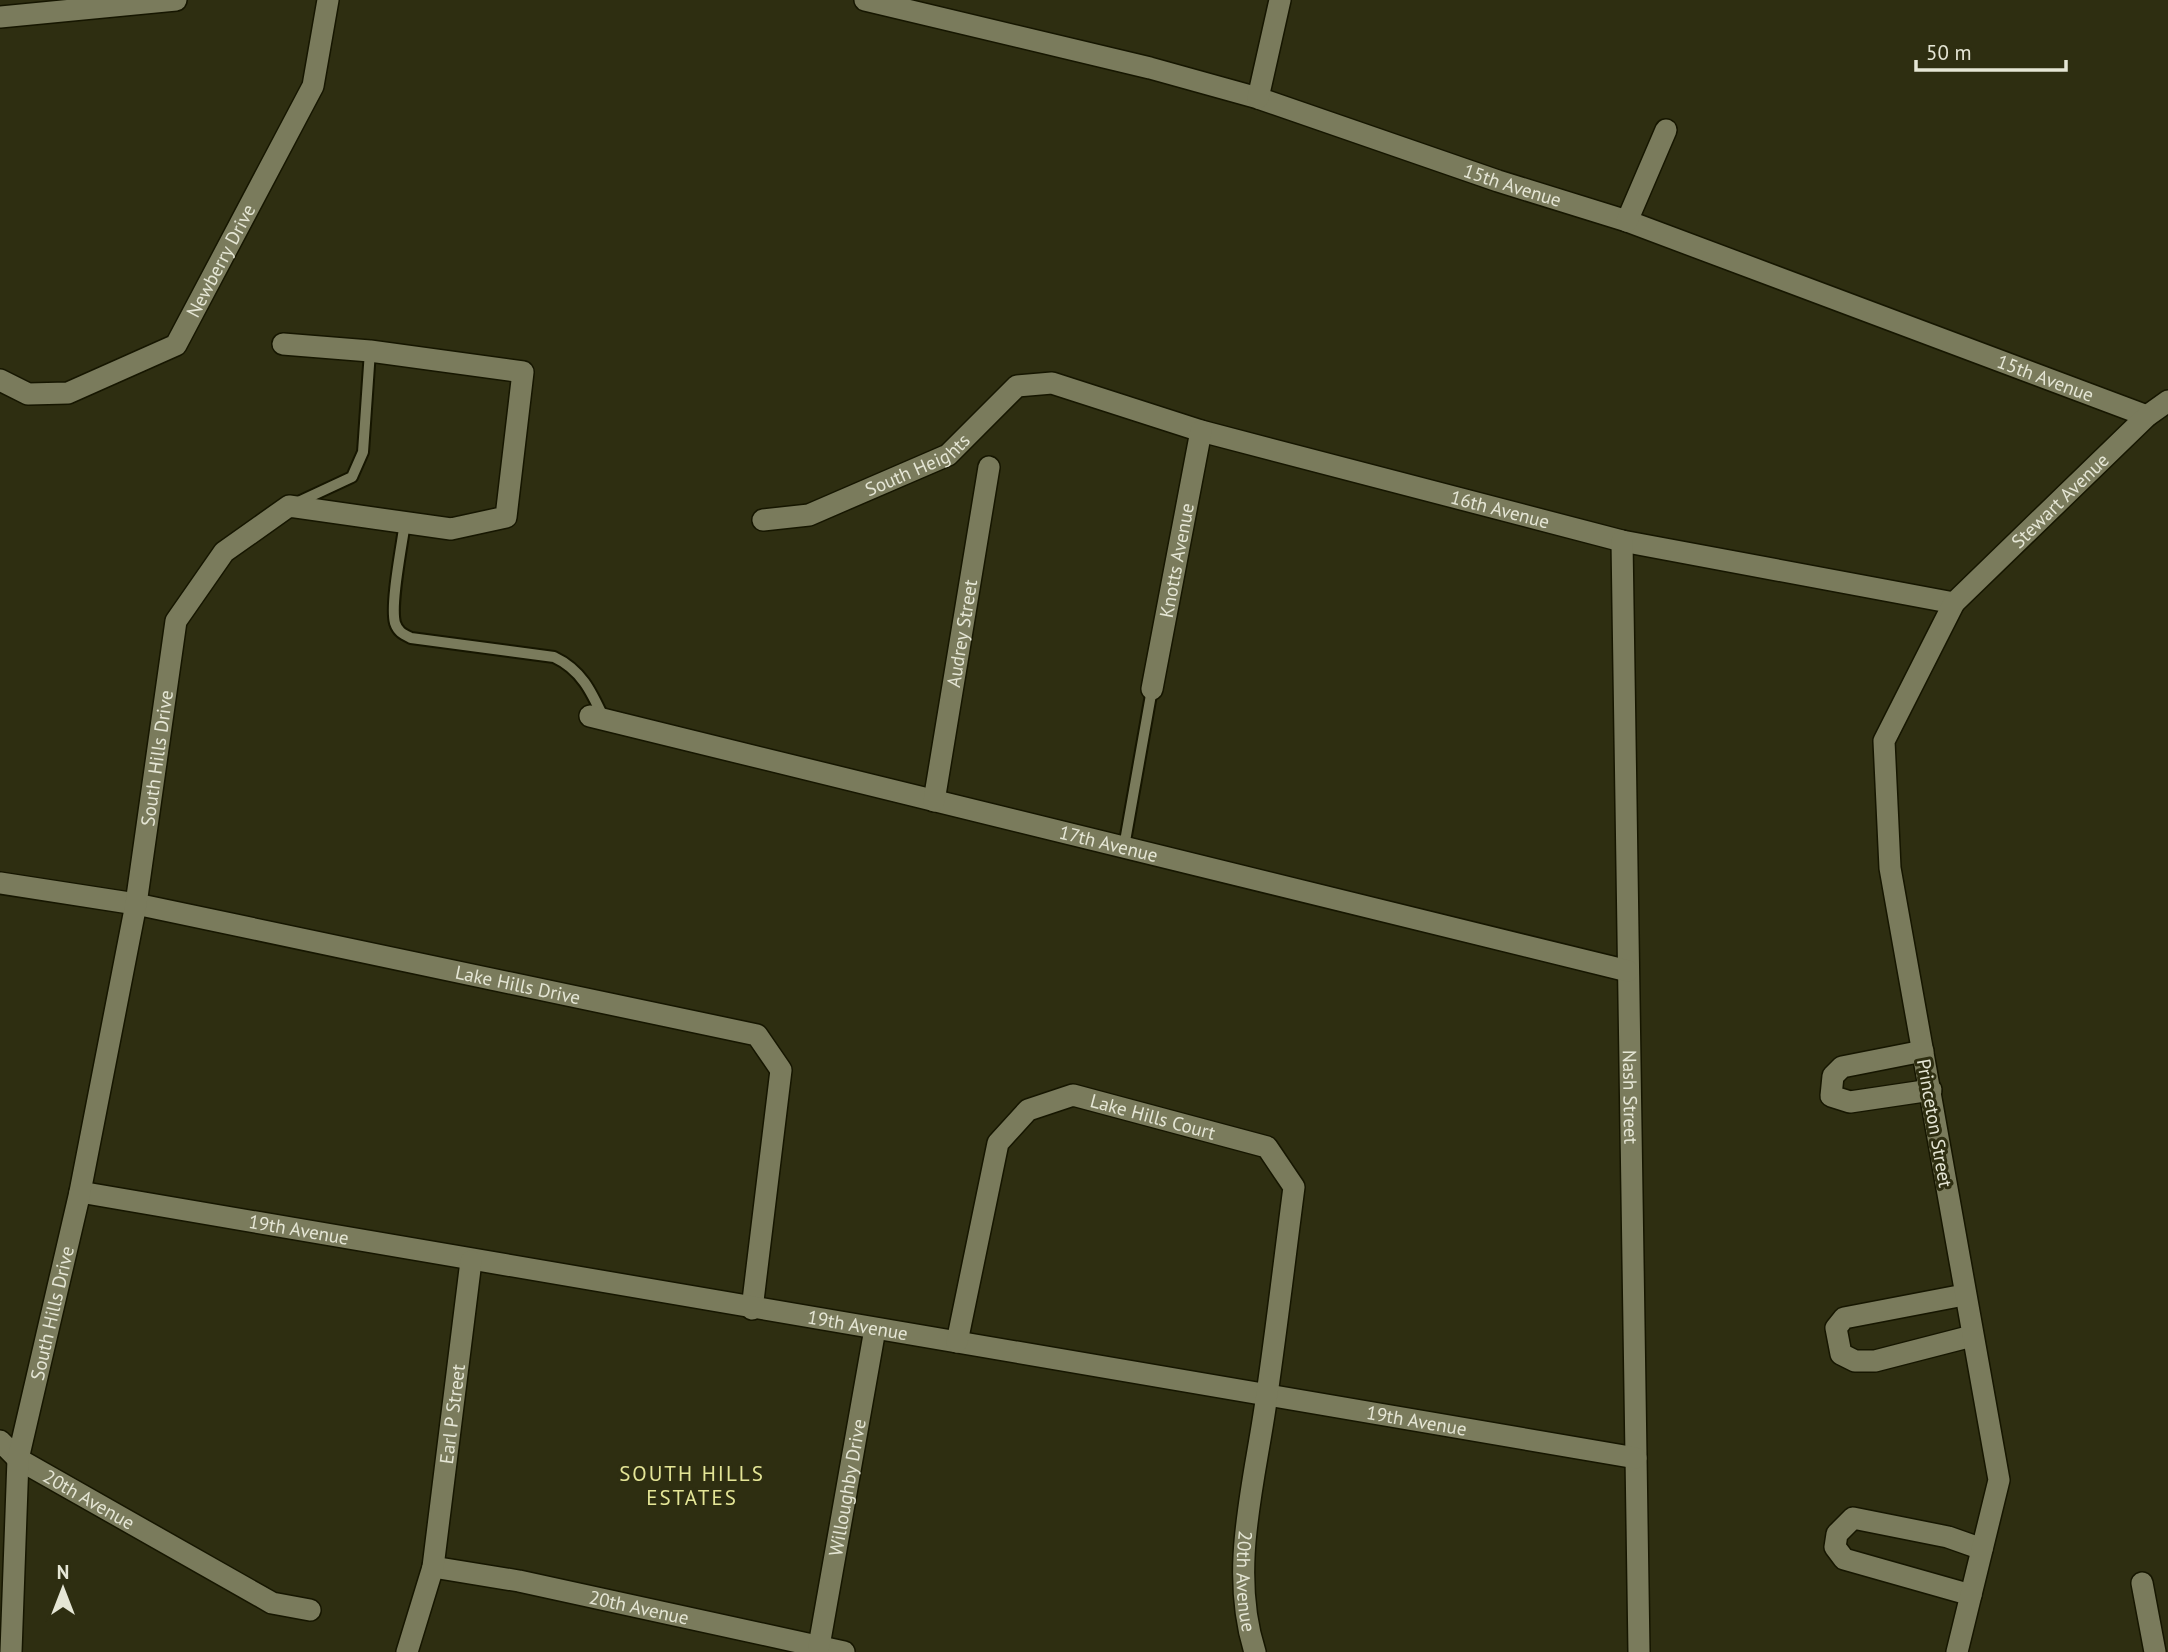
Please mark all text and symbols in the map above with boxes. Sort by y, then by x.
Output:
scale bar [1916,28,2066,72]
text: 50 m [1926,39,1972,66]
street label: 15th Avenue [1460,158,1564,212]
street label: Newberry Drive [181,200,260,321]
street label: 15th Avenue [1994,349,2097,407]
street label: South Heights [861,428,975,501]
street label: Stewart Avenue [2006,448,2114,553]
street label: 16th Avenue [1448,485,1552,534]
street label: Knotts Avenue [1154,501,1199,620]
street label: Audrey Street [941,577,982,689]
street label: South Hills Drive [135,688,178,828]
street label: 17th Avenue [1057,820,1160,867]
street label: Lake Hills Drive [453,960,583,1009]
street label: Nash Street [1618,1050,1643,1145]
street label: Princeton Street [1912,1057,1958,1190]
street label: Lake Hills Court [1088,1088,1219,1145]
street label: 19th Avenue [247,1209,351,1250]
street label: South Hills Drive [25,1243,79,1383]
street label: 19th Avenue [806,1305,910,1345]
street label: Earl P Street [434,1362,470,1465]
street label: 19th Avenue [1365,1400,1469,1441]
street label: Willoughby Drive [823,1417,871,1558]
district label: SOUTH HILLS ESTATES [619,1460,765,1511]
street label: 20th Avenue [39,1464,139,1535]
street label: 20th Avenue [1232,1530,1261,1634]
north arrow [28,1554,98,1624]
text: N [57,1560,69,1584]
street label: 20th Avenue [587,1585,691,1630]

